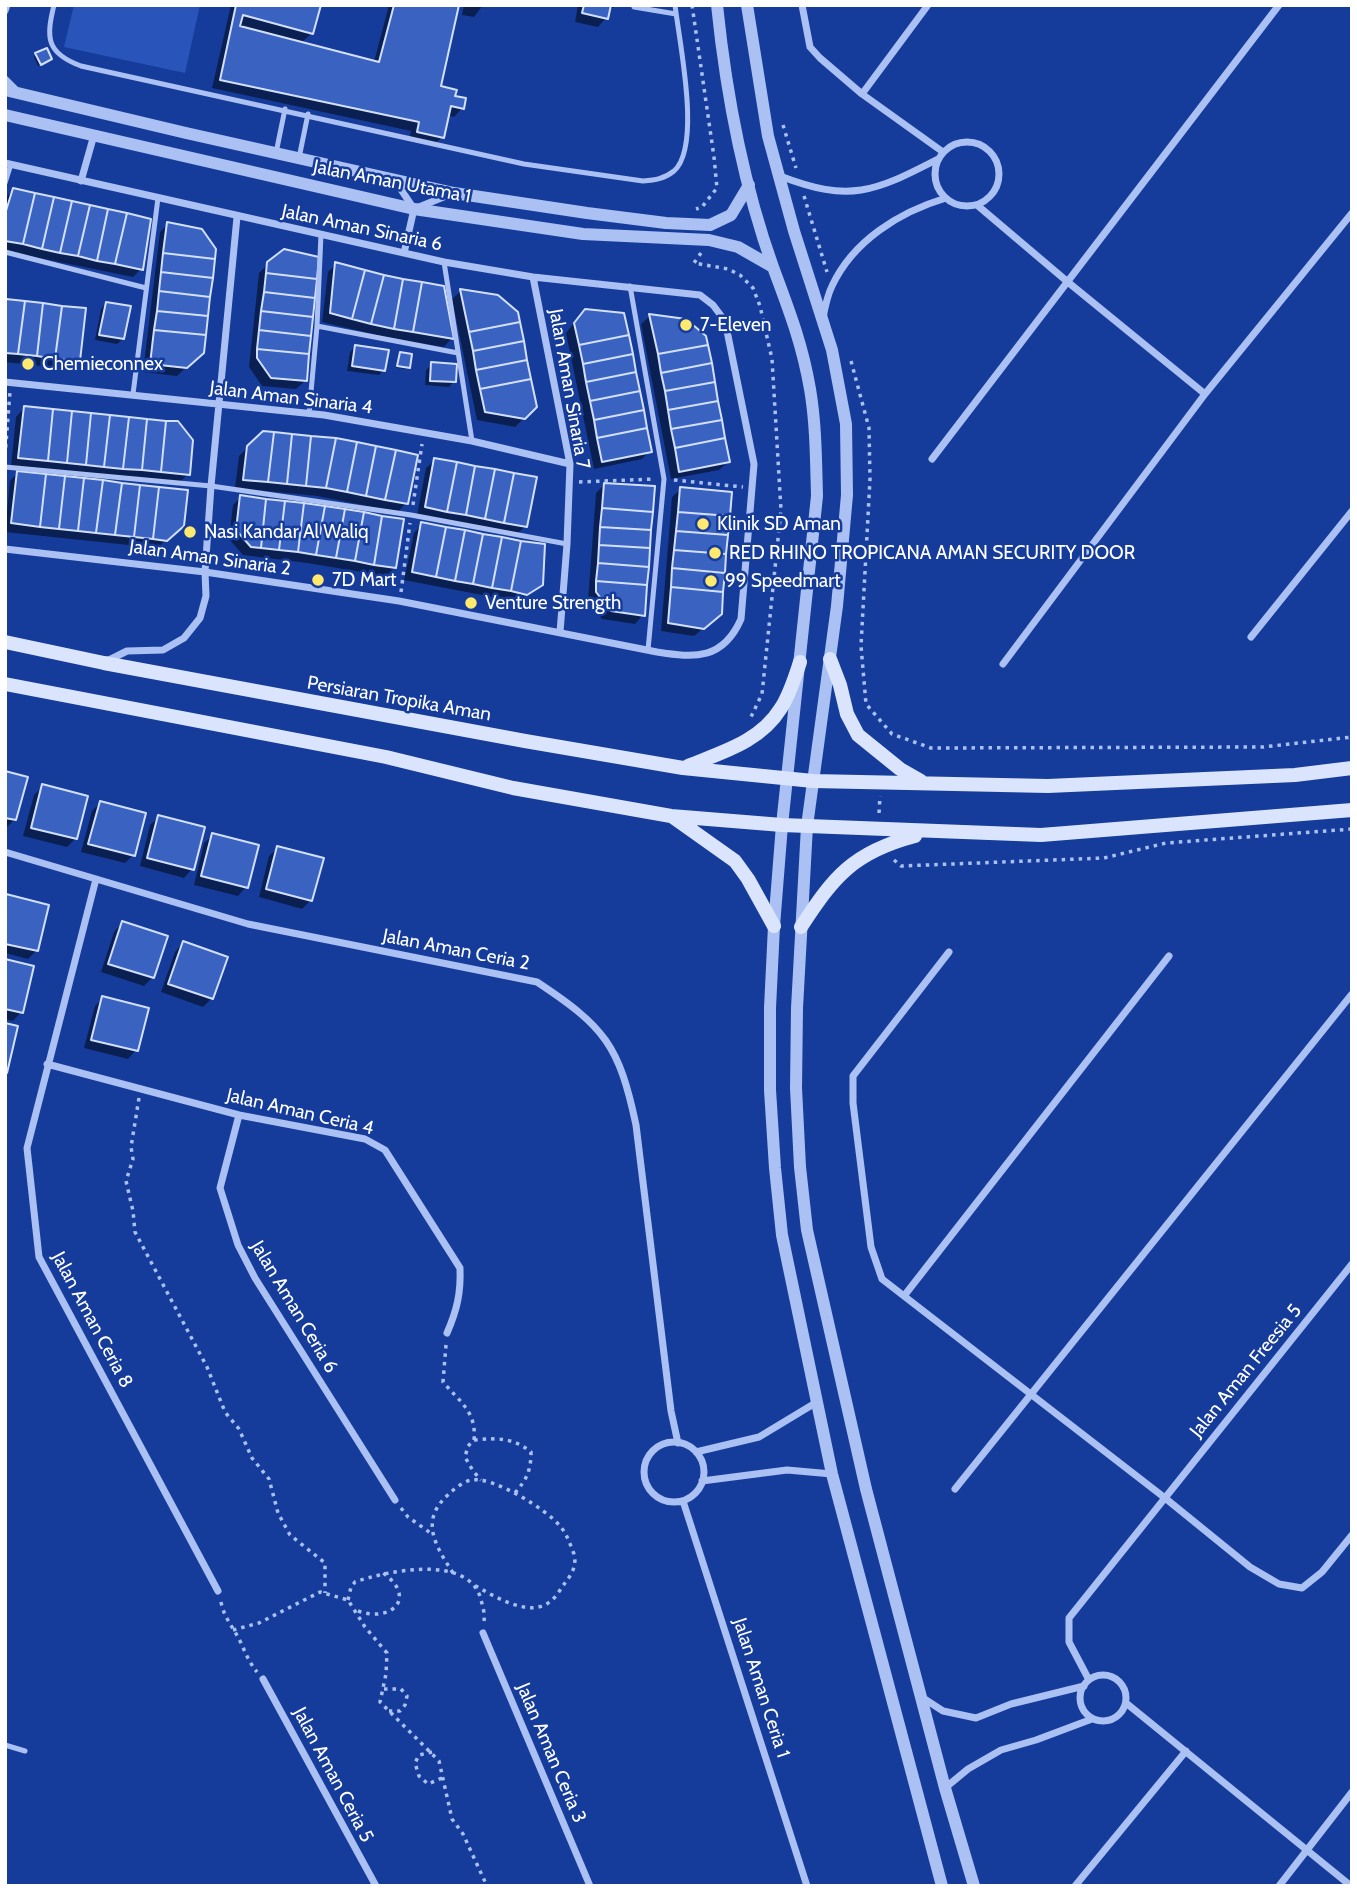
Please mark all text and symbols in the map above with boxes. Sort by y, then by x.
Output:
street label: Jalan Aman Utama 1 [311,156,473,208]
street label: Jalan Aman Sinaria 6 [280,200,444,256]
street label: Jalan Aman Sinaria 7 [544,307,594,471]
place label: 7-Eleven [700,314,771,336]
marker: 7-Eleven [678,317,694,333]
place label: Chemieconnex [42,353,163,375]
marker: Chemieconnex [20,356,36,372]
street label: Jalan Aman Sinaria 4 [208,377,374,419]
place label: Klinik SD Aman [717,513,841,535]
marker: Klinik SD Aman [695,516,711,532]
place label: Nasi Kandar Al Waliq [204,521,369,543]
marker: Nasi Kandar Al Waliq [182,524,198,540]
street label: Jalan Aman Sinaria 2 [128,535,292,581]
place label: RED RHINO TROPICANA AMAN SECURITY DOOR [729,542,1135,564]
marker: RED RHINO TROPICANA AMAN SECURITY DOOR [707,545,723,561]
place label: 7D Mart [332,569,396,591]
place label: 99 Speedmart [725,570,841,592]
marker: 7D Mart [310,572,326,588]
marker: 99 Speedmart [703,573,719,589]
place label: Venture Strength [485,592,621,614]
marker: Venture Strength [463,595,479,611]
street label: Persiaran Tropika Aman [305,672,493,726]
street label: Jalan Aman Ceria 2 [381,925,531,975]
street label: Jalan Aman Ceria 4 [224,1084,376,1140]
street label: Jalan Aman Ceria 6 [246,1237,342,1377]
street label: Jalan Aman Ceria 8 [47,1248,137,1392]
street label: Jalan Aman Freesia 5 [1185,1300,1307,1442]
street label: Jalan Aman Ceria 1 [728,1615,794,1761]
street label: Jalan Aman Ceria 3 [511,1680,591,1826]
street label: Jalan Aman Ceria 5 [288,1704,378,1846]

